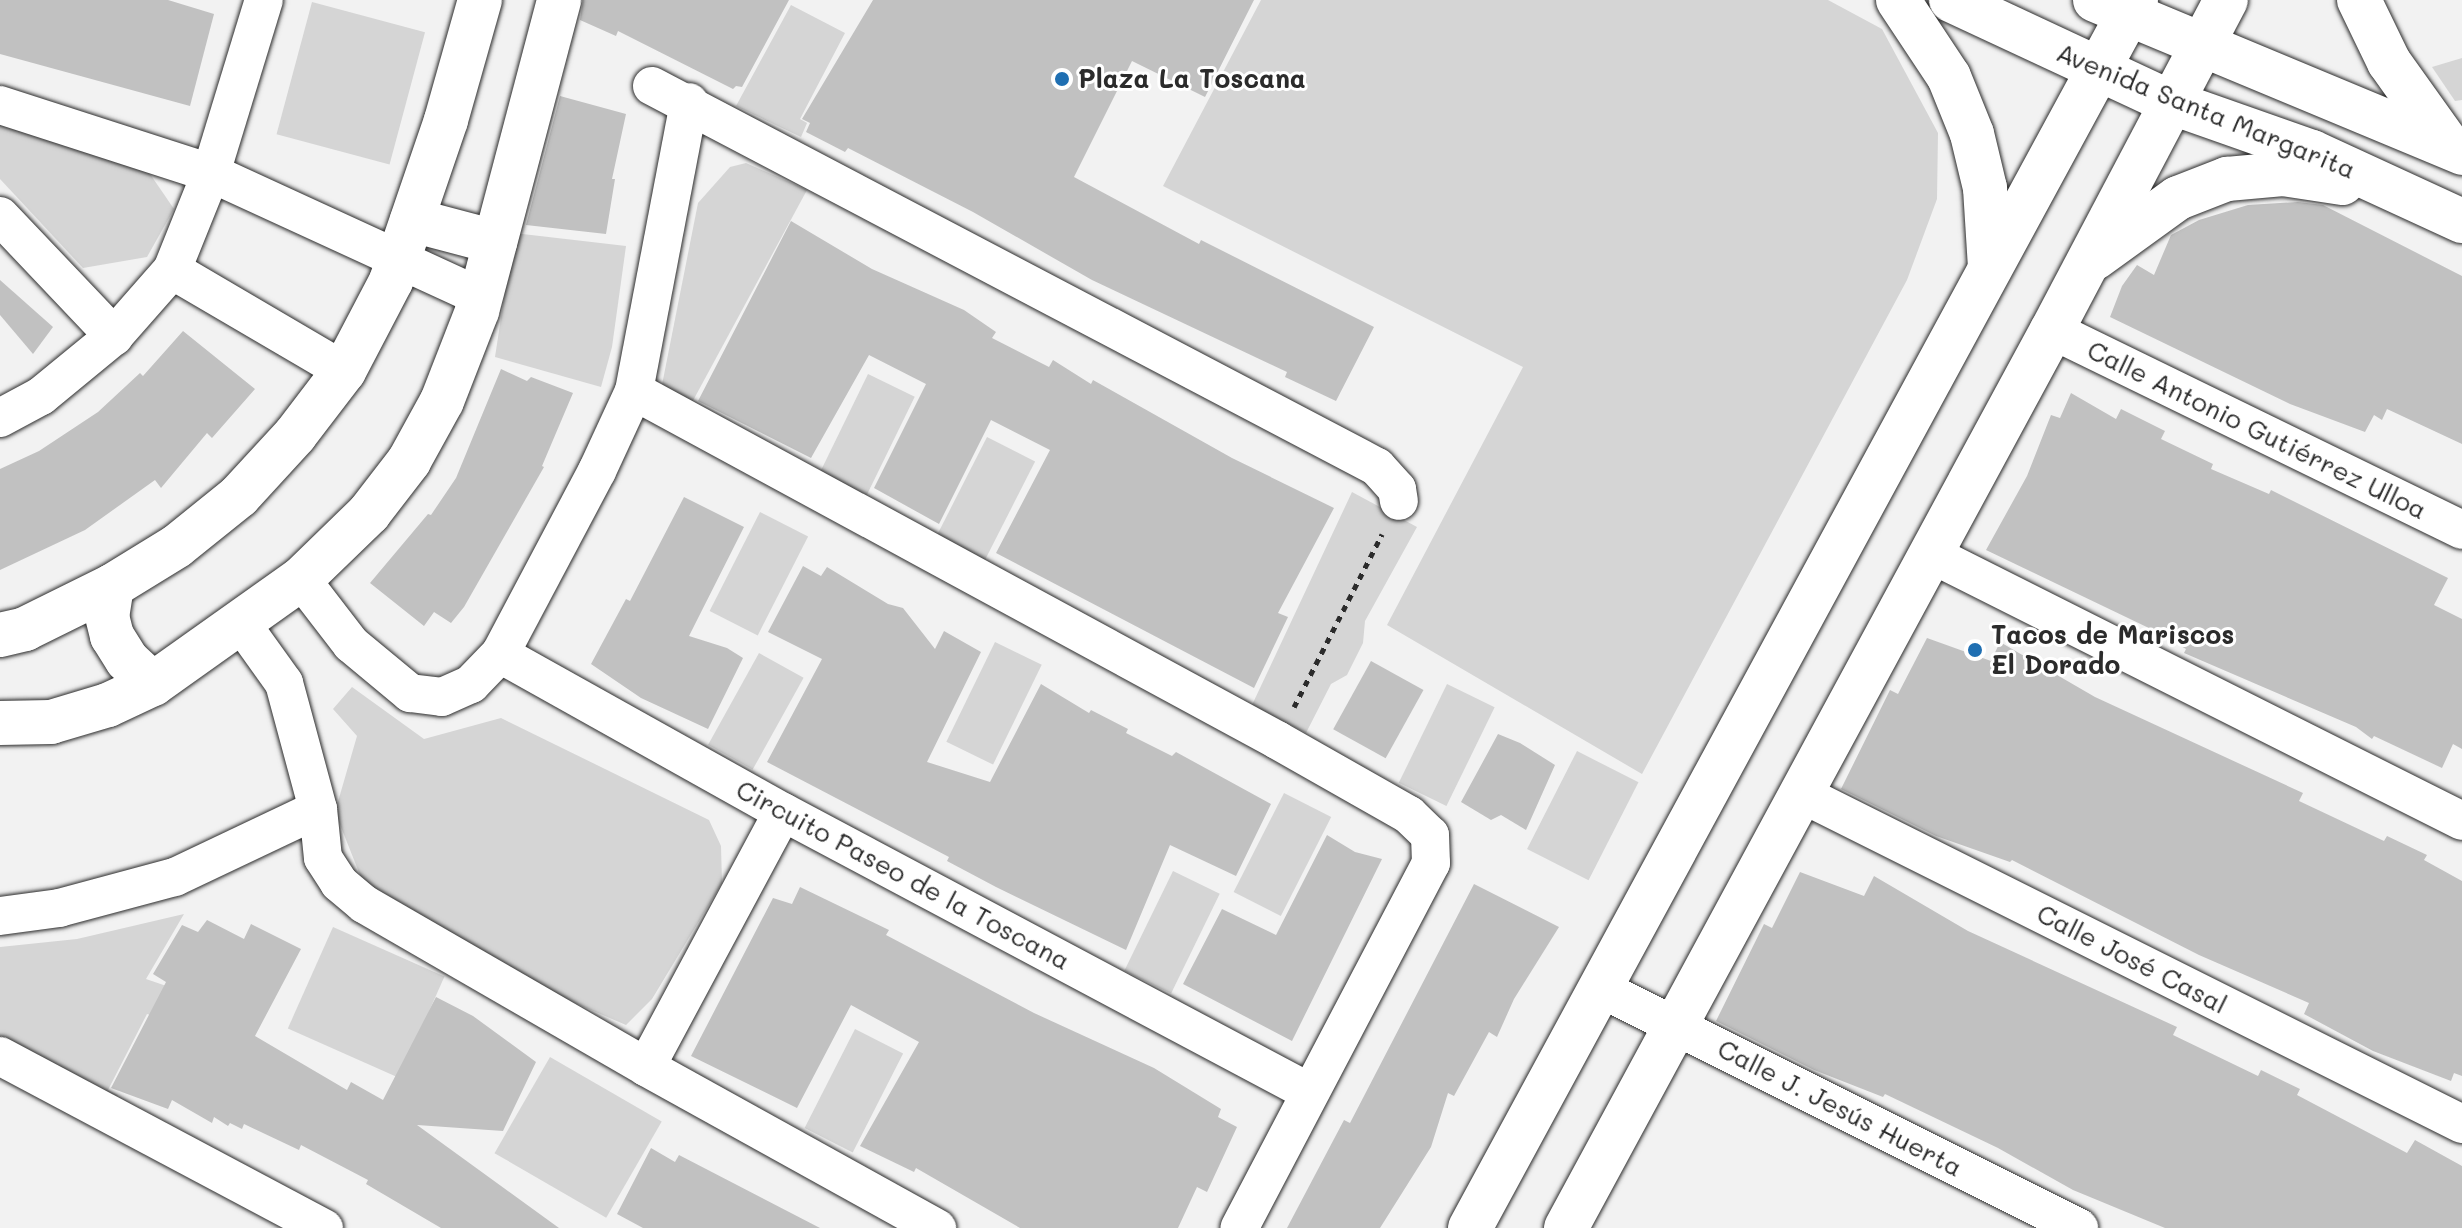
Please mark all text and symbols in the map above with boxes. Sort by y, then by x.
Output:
street label: Avenida Santa Margarita [2052,37,2360,185]
place label: Plaza La Toscana [1078,63,1306,95]
marker: Plaza La Toscana [1053,70,1071,88]
street label: Calle Antonio Gutiérrez Ulloa [2082,334,2432,526]
place label: Tacos de Mariscos El Dorado [1991,619,2234,680]
marker: Tacos de Mariscos El Dorado [1966,641,1984,659]
street label: Circuito Paseo de la Toscana [731,774,1075,976]
street label: Calle José Casal [2032,898,2232,1020]
street label: Calle J. Jesús Huerta [1713,1033,1967,1183]

